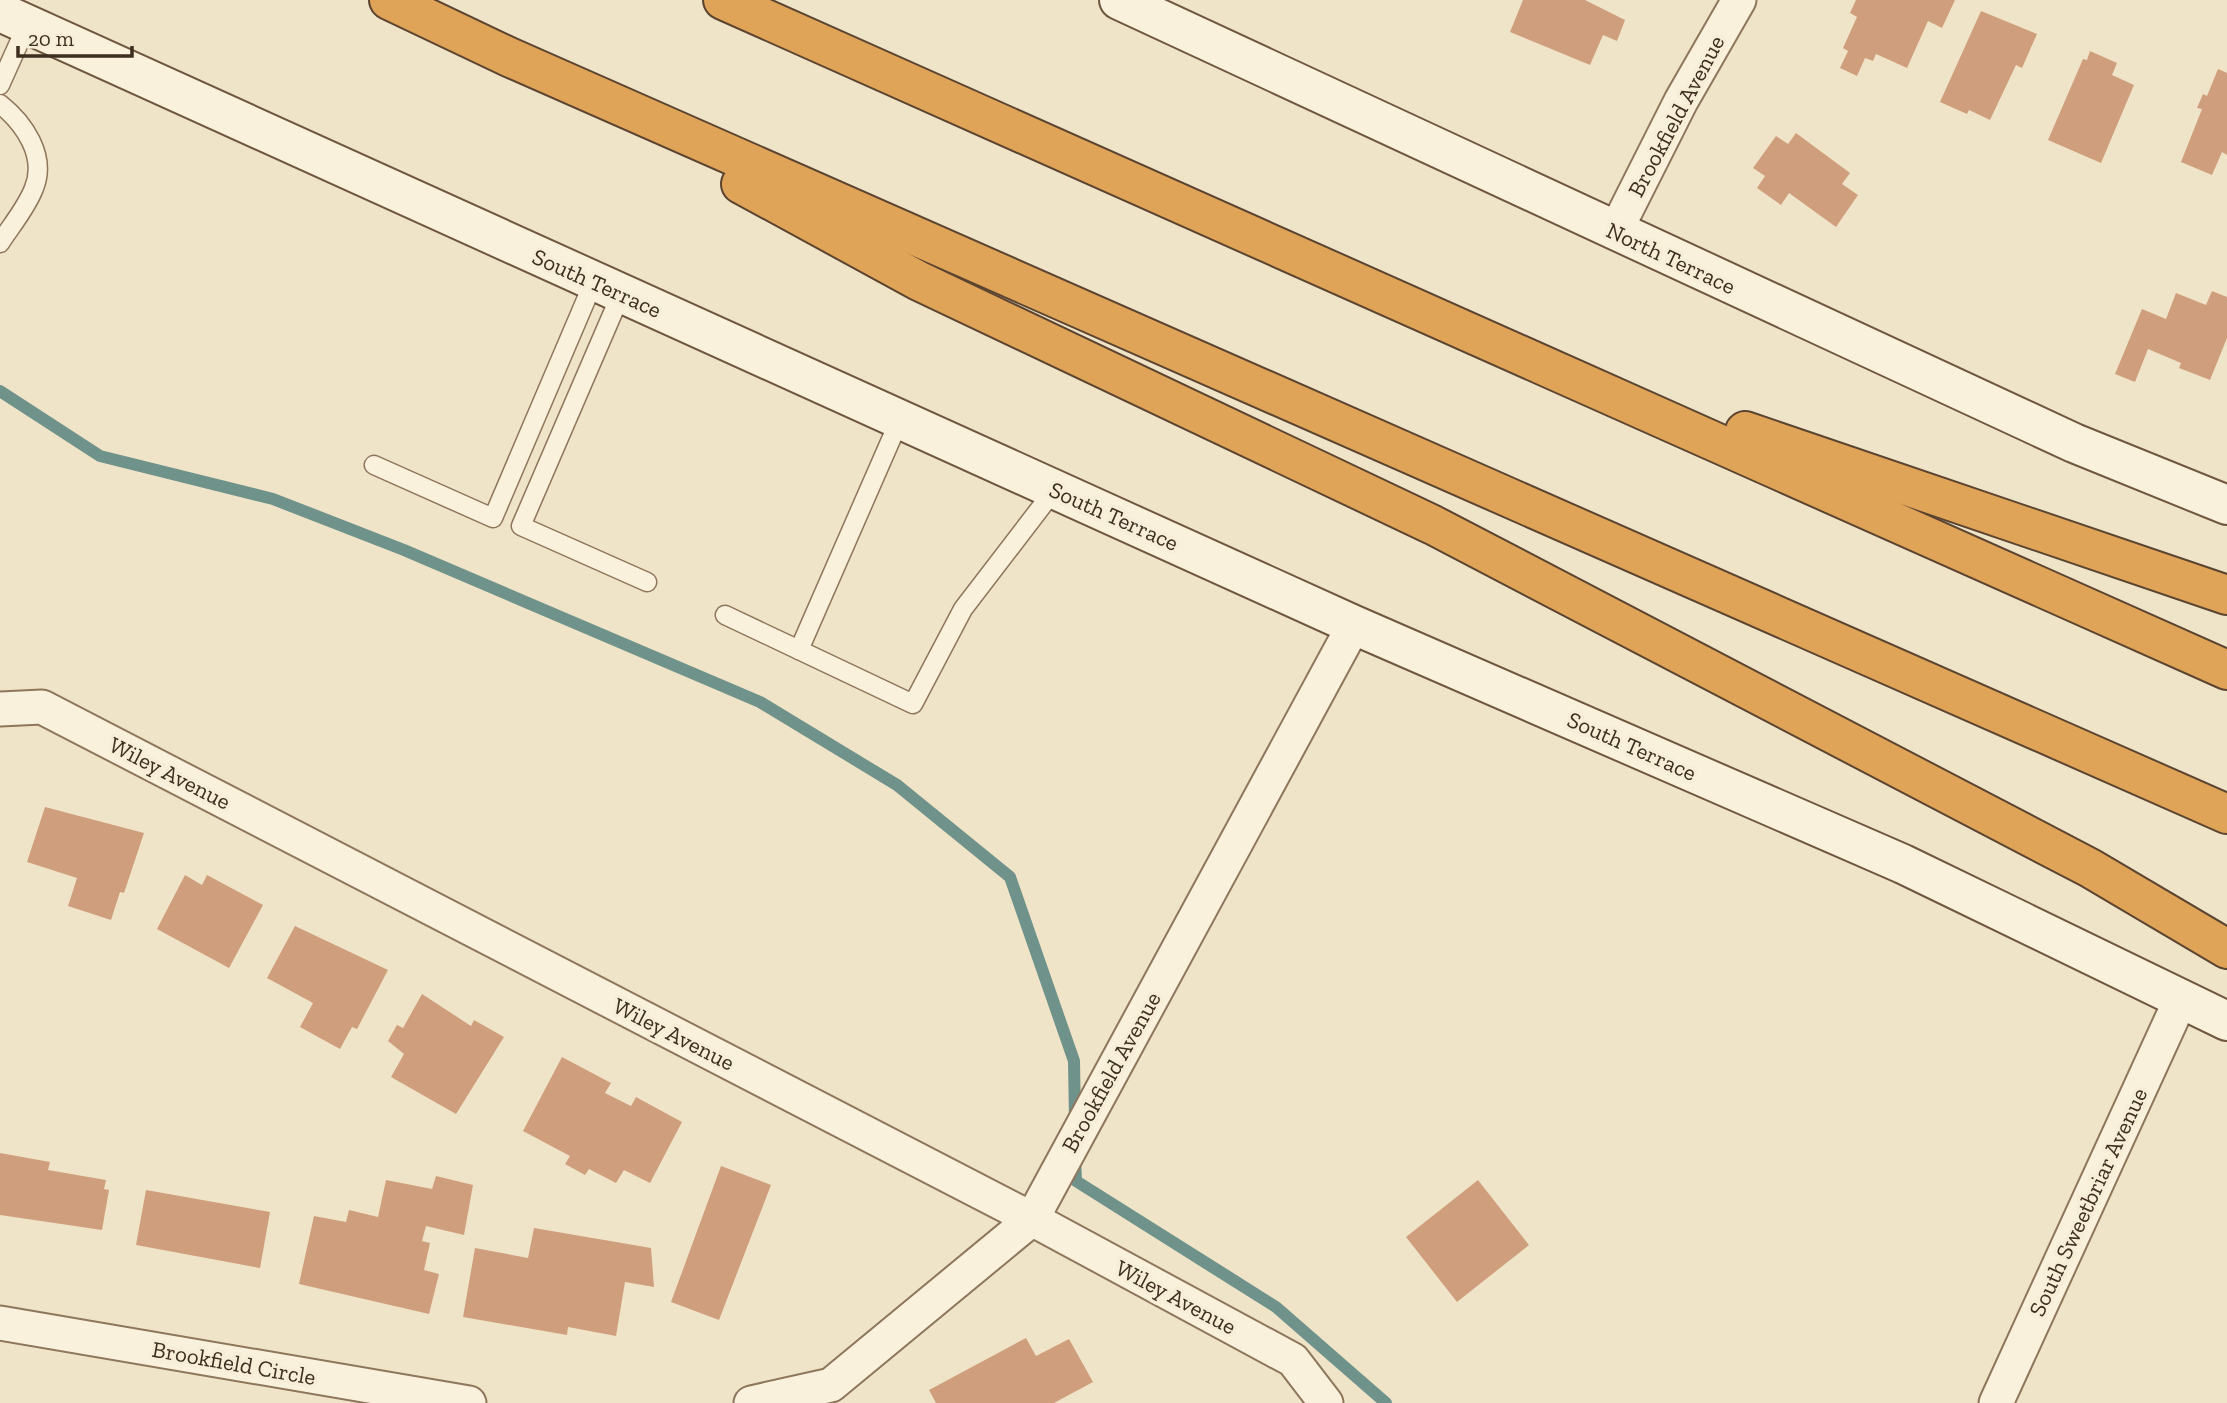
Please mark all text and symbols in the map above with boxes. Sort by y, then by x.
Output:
scale bar [18,14,131,58]
text: 20 m [28,26,74,51]
street label: Brookfield Avenue [1622,30,1730,202]
street label: North Terrace [1602,216,1740,300]
street label: South Terrace [528,242,666,324]
street label: South Terrace [1045,475,1183,557]
street label: South Terrace [1563,705,1701,787]
street label: Wiley Avenue [105,730,235,816]
street label: Brookfield Avenue [1055,987,1167,1157]
street label: Wiley Avenue [609,991,739,1077]
street label: South Sweetbriar Avenue [2023,1083,2153,1321]
street label: Wiley Avenue [1111,1253,1241,1341]
street label: Brookfield Circle [150,1335,318,1391]

